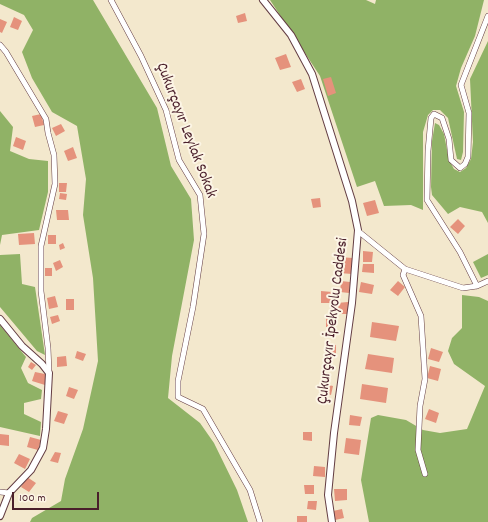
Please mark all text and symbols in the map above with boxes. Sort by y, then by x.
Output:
street label: Çukurçayır Leylak Sokak [150,61,220,201]
street label: Çukurçayır İpekyolu Caddesi [314,237,354,405]
scale bar [14,484,101,510]
text: 100 m [19,490,46,507]

